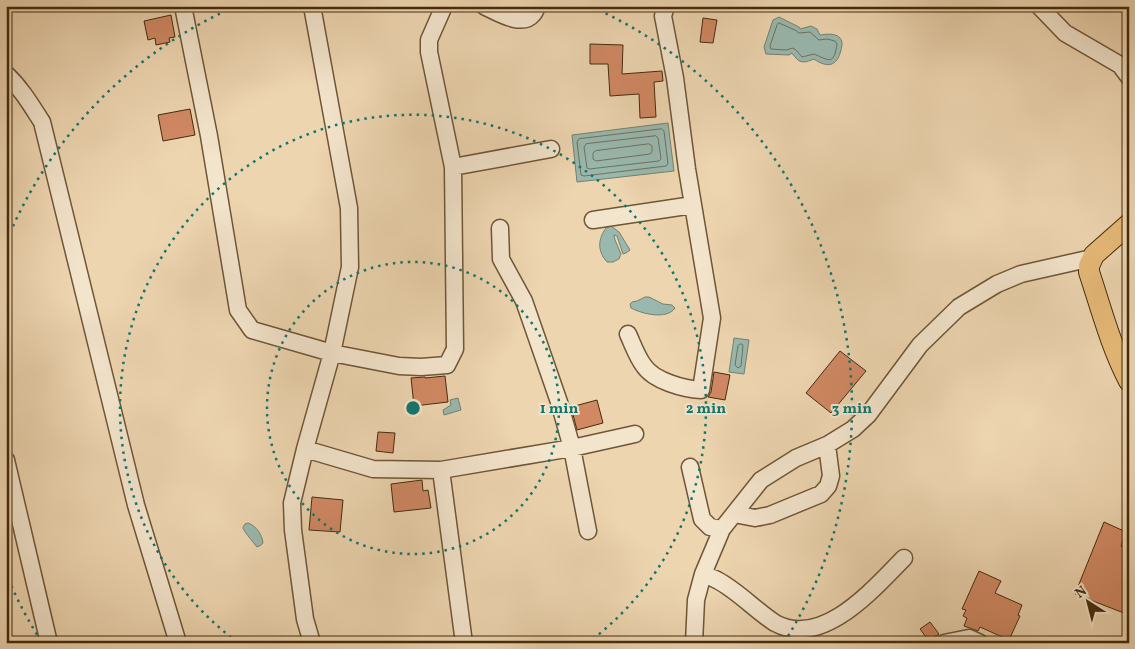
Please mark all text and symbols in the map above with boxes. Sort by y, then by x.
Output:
centre of rings [404,399,422,417]
text: 1 min [540,399,578,420]
text: 2 min [686,399,726,420]
text: 3 min [832,399,872,420]
north arrow [1062,576,1112,626]
text: N [1072,582,1091,603]

